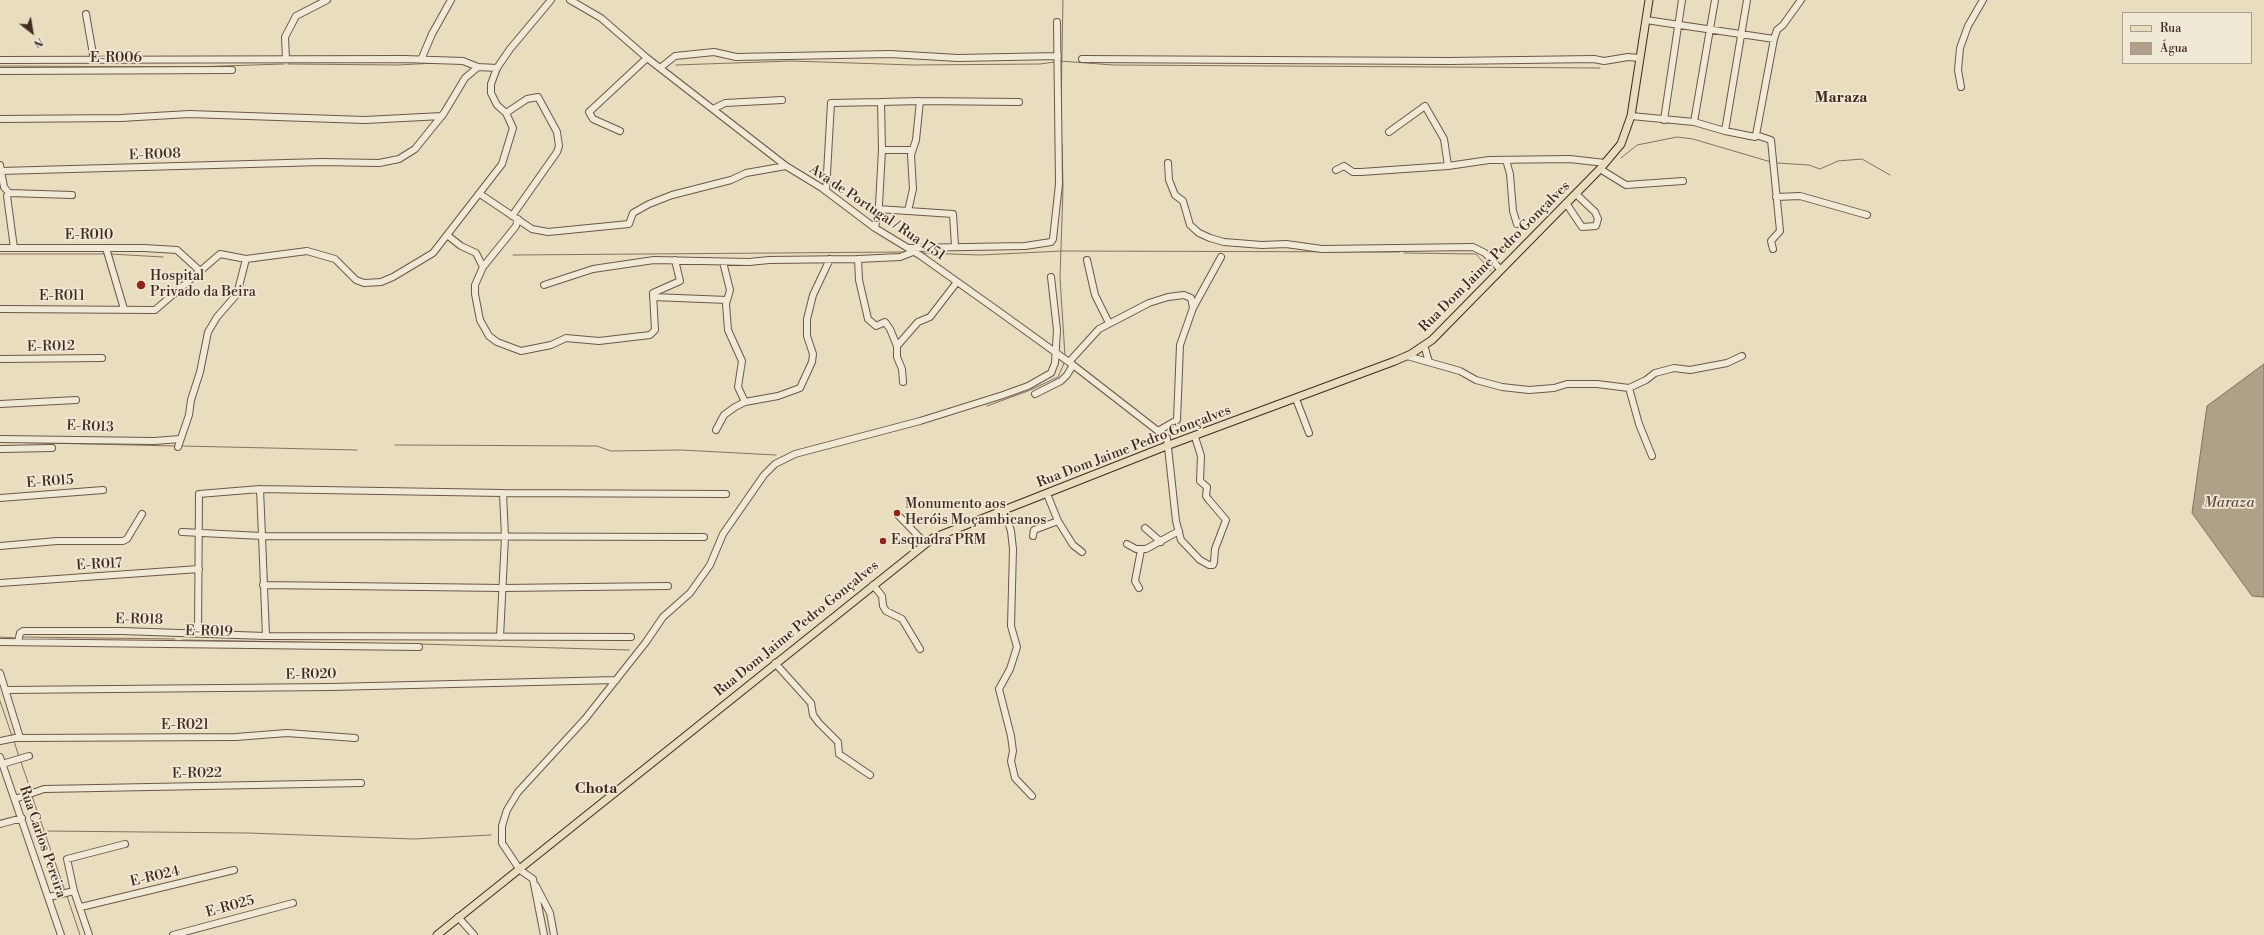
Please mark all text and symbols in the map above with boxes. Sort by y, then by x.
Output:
north arrow [12,12,52,52]
legend [2122,12,2252,64]
text: Rua [2160,21,2181,36]
text: N [31,34,46,51]
text: Água [2160,41,2188,56]
street label: E-R006 [90,51,142,67]
district label: Maraza [1815,89,1867,107]
street label: E-R008 [129,146,181,164]
street label: Ava de Portugal / Rua 1751 [806,161,948,265]
street label: Rua Dom Jaime Pedro Gonçalves [1416,178,1574,336]
street label: E-R010 [65,228,113,244]
place label: Hospital Privado da Beira [150,269,256,302]
marker: Hospital Privado da Beira [135,279,147,291]
street label: E-R011 [39,289,85,305]
street label: E-R012 [27,338,75,356]
street label: Rua Dom Jaime Pedro Gonçalves [1035,402,1233,492]
street label: E-R013 [66,418,114,436]
street label: E-R015 [26,472,74,492]
water label: Maraza [2203,494,2255,512]
place label: Monumento aos Heróis Moçambicanos [905,497,1046,530]
marker: Monumento aos Heróis Moçambicanos [892,508,902,518]
place label: Esquadra PRM [891,533,986,549]
marker: Esquadra PRM [878,536,888,546]
street label: E-R017 [76,555,122,575]
street label: Rua Dom Jaime Pedro Gonçalves [711,557,883,701]
street label: E-R018 [115,611,163,629]
street label: E-R019 [185,623,233,641]
street label: E-R020 [285,666,337,684]
street label: E-R021 [161,718,209,734]
street label: E-R022 [172,765,222,783]
district label: Chota [575,780,617,798]
street label: Rua Carlos Pereira [15,784,69,900]
street label: E-R024 [129,863,181,891]
street label: E-R025 [204,892,256,922]

